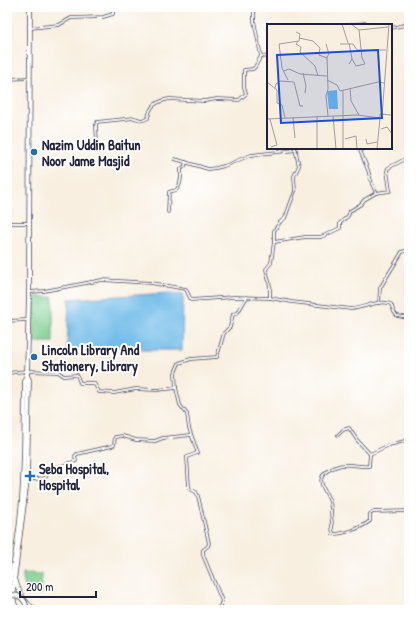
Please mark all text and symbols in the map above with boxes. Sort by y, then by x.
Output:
inset map [267,24,392,149]
place label: Nazim Uddin Baitun Noor Jame Masjid [42,135,141,171]
marker: Nazim Uddin Baitun Noor Jame Masjid [29,147,39,157]
place label: Lincoln Library And Stationery, Library [42,340,140,377]
marker: Lincoln Library And Stationery, Library [29,352,39,362]
place label: Seba Hospital, Hospital [39,459,109,496]
marker: Seba Hospital, Hospital [24,470,36,482]
scale bar [20,573,96,599]
text: 200 m [26,578,53,595]

